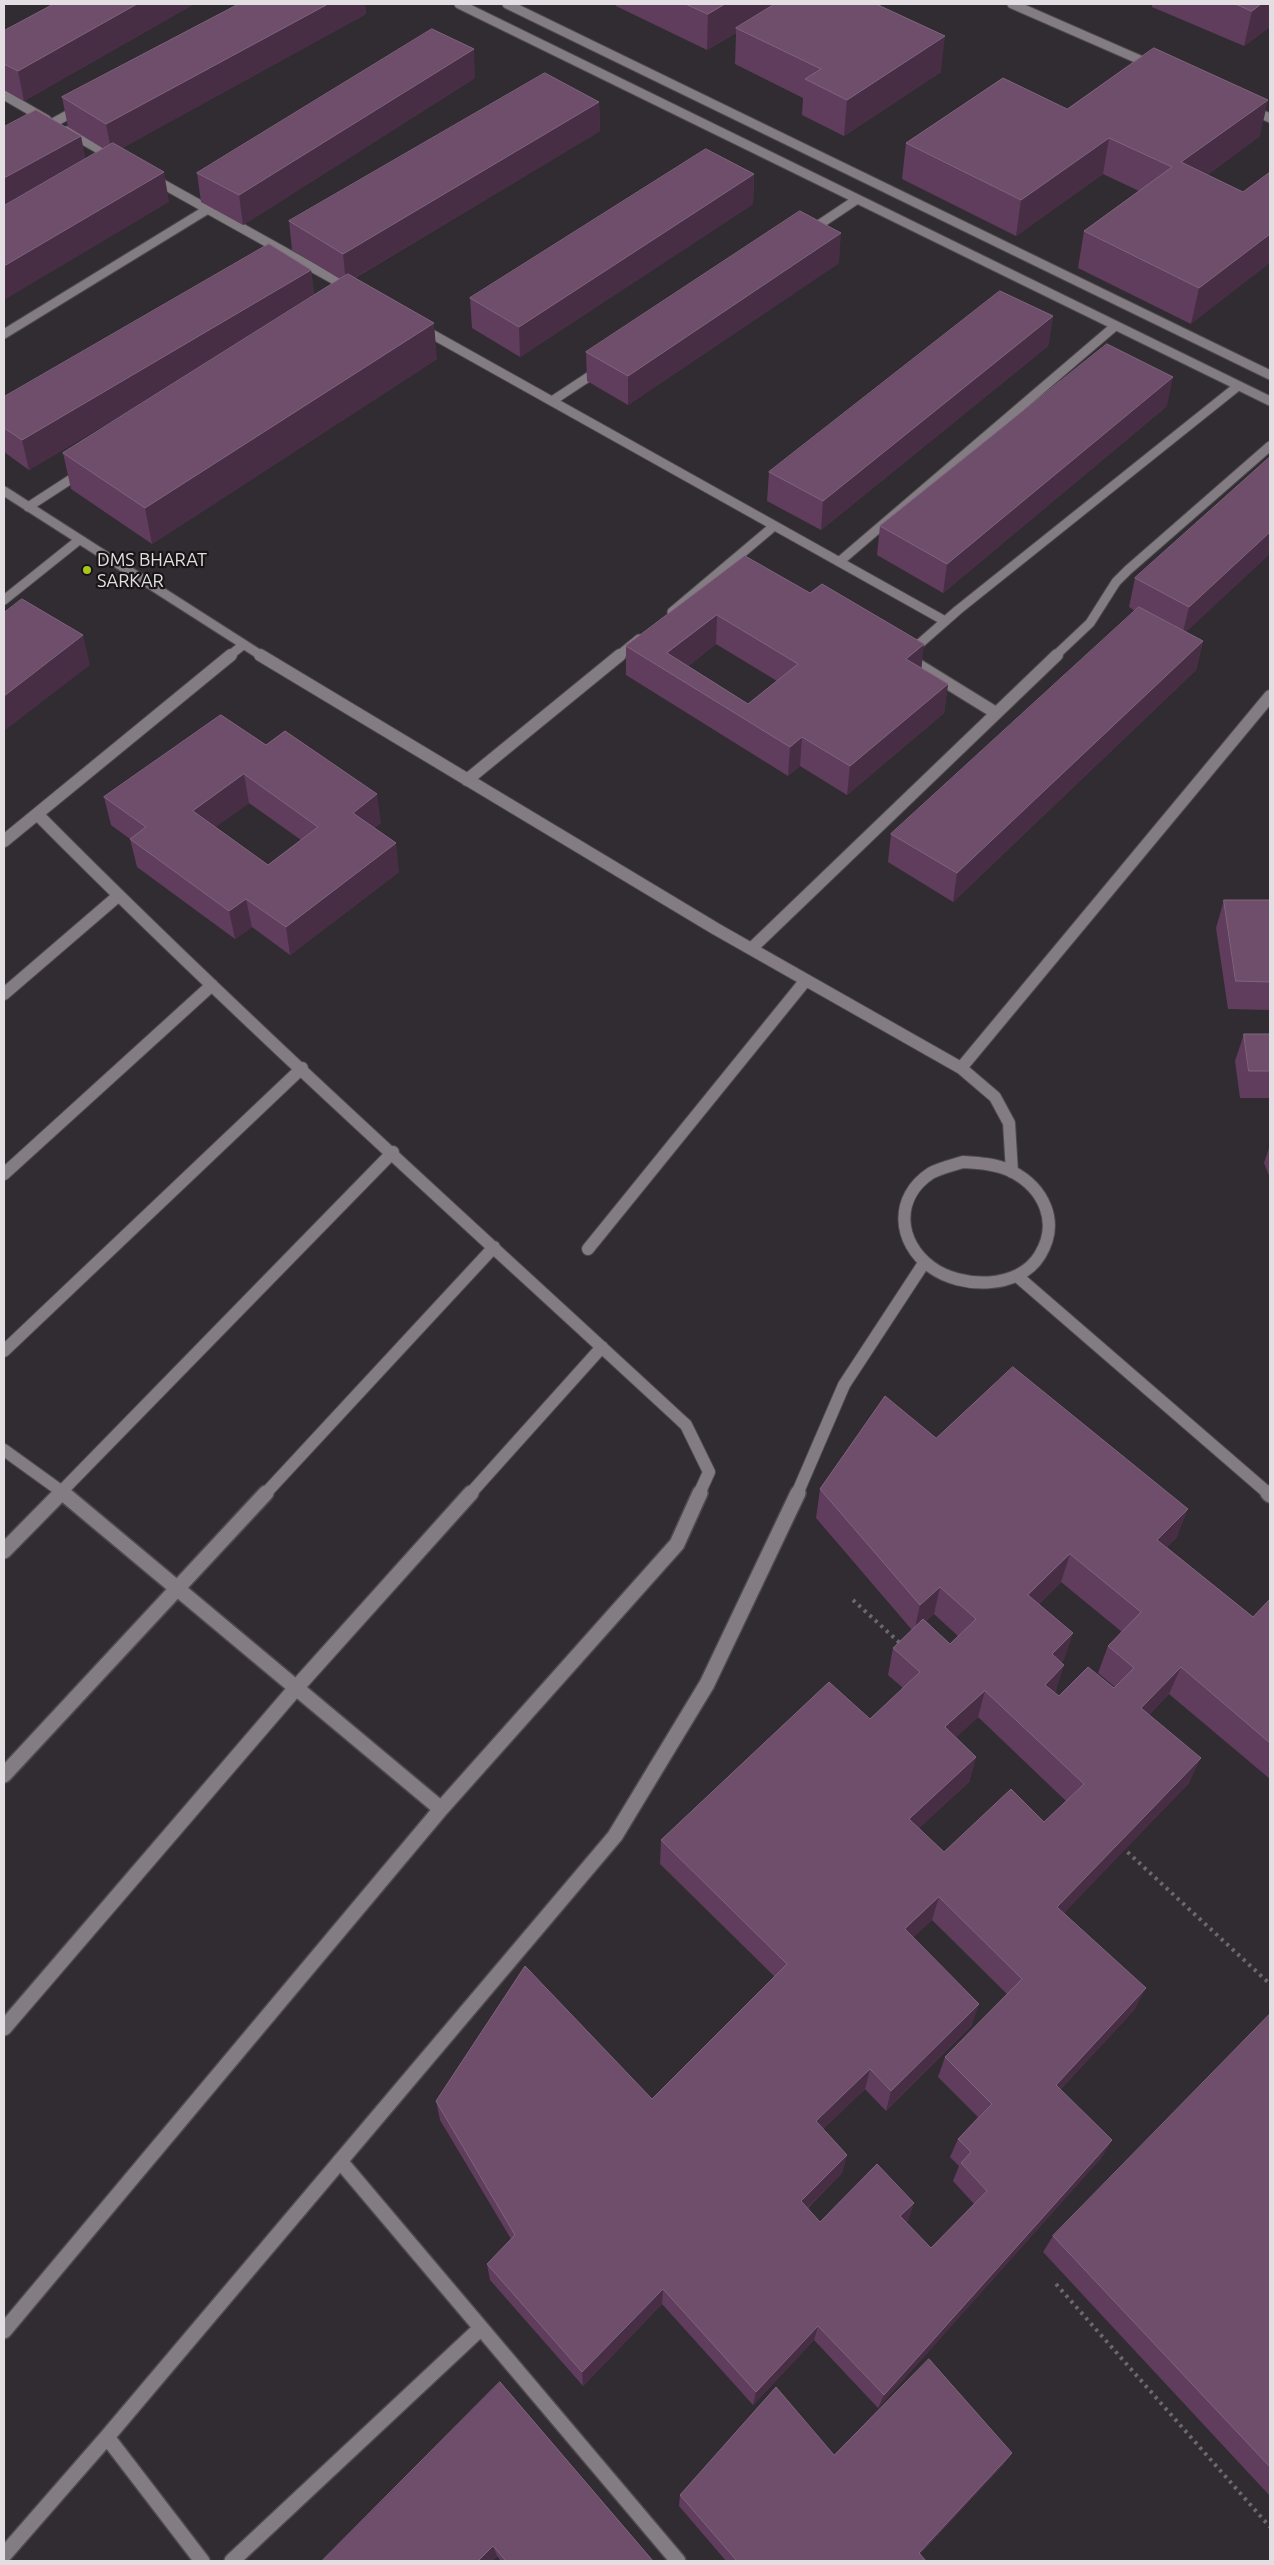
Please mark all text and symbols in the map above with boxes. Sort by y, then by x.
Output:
place label: DMS BHARAT SARKAR [97,549,207,592]
marker: DMS BHARAT SARKAR [81,564,93,576]

